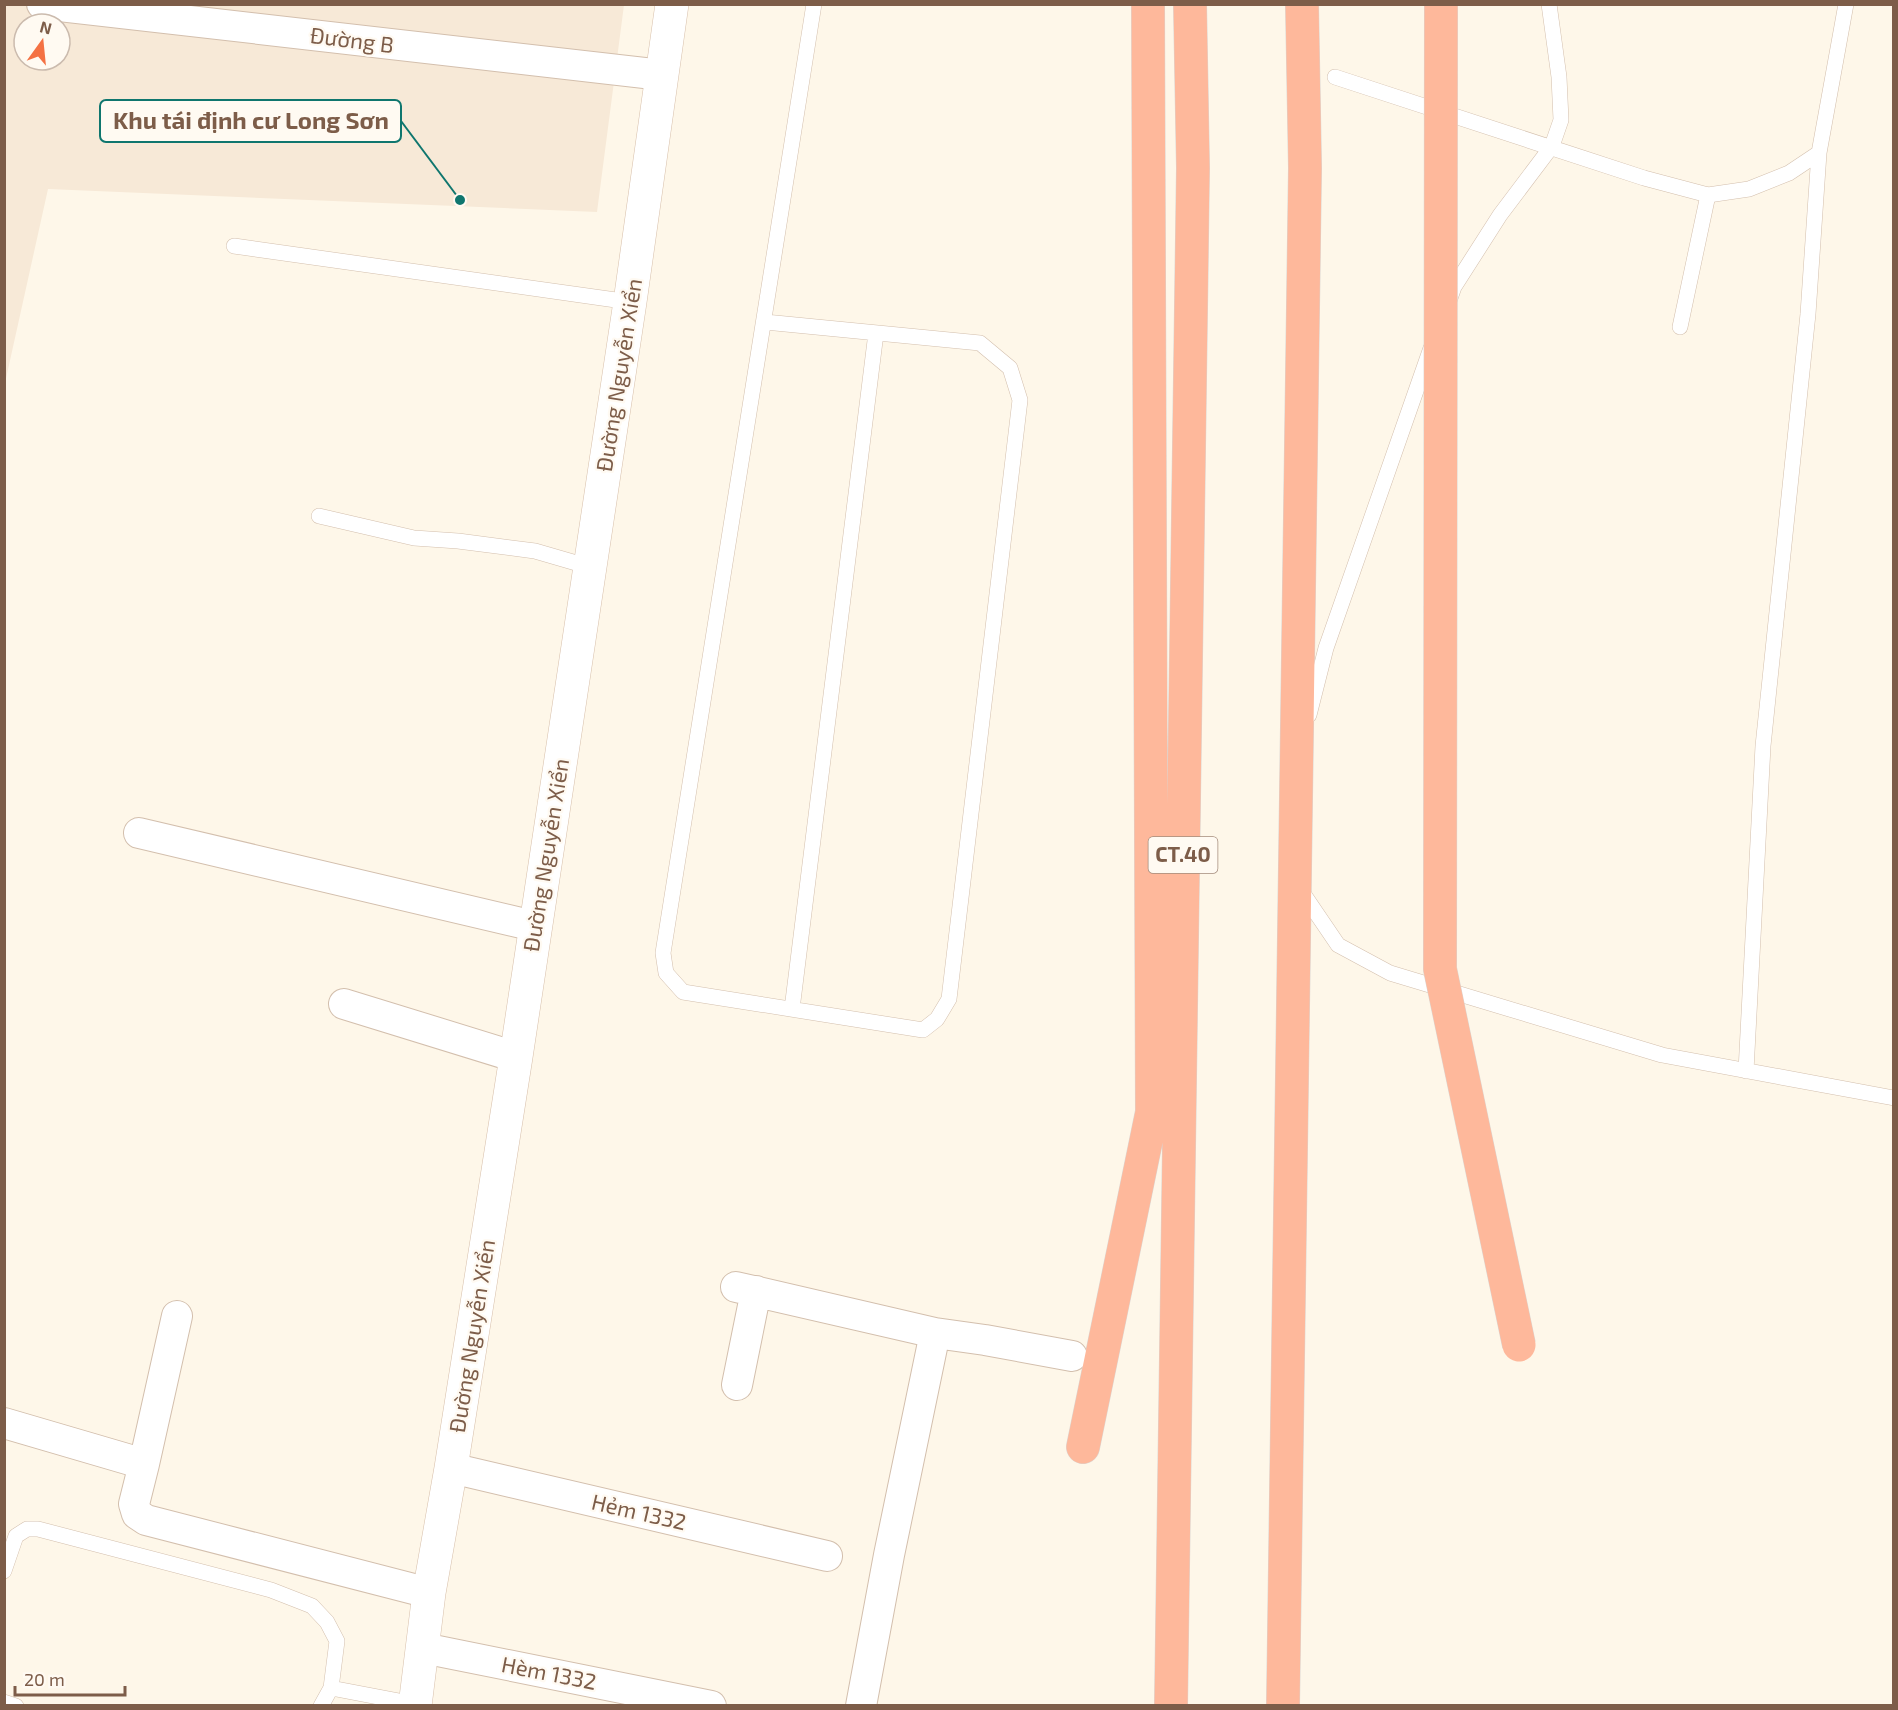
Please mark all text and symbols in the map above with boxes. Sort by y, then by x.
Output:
north arrow [12,12,72,72]
text: N [38,16,54,38]
street label: Đường B [309,21,395,57]
callout: Khu tái định cư Long Sơn [100,100,401,142]
text: Khu tái định cư Long Sơn [113,105,389,134]
street label: Đường Nguyễn Xiển [590,276,646,473]
street label: Đường Nguyễn Xiển [517,756,573,953]
road number: CT.40 [1148,837,1218,873]
street label: Đường Nguyễn Xiển [443,1237,499,1434]
street label: Hẻm 1332 [589,1488,689,1535]
street label: Hèm 1332 [499,1650,599,1694]
scale bar [15,1659,124,1697]
text: 20 m [24,1668,65,1690]

